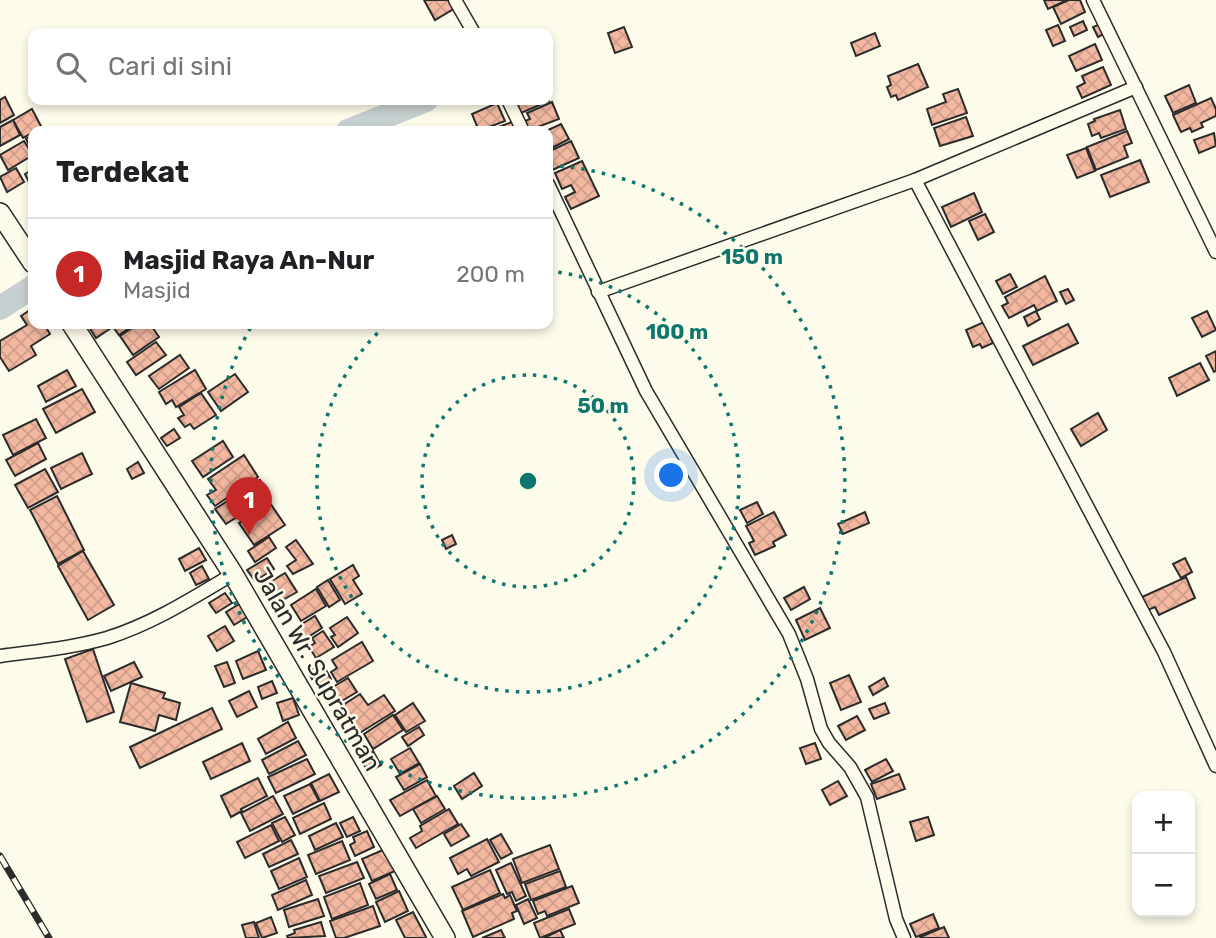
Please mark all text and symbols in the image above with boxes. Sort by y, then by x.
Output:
search box [28,28,553,105]
icon: search [52,48,90,86]
text: Cari di sini [108,51,232,82]
text: Terdekat [56,154,189,190]
text: 150 m [721,244,783,269]
text: Masjid Raya An-Nur [123,245,374,276]
text: 1 [73,260,85,288]
text: 200 m [456,260,525,288]
text: Masjid [123,276,191,304]
text: 100 m [646,319,708,344]
text: 50 m [577,393,629,418]
your location [654,458,688,492]
centre of rings [516,469,540,493]
pin: 1 [226,477,272,535]
street label: Jalan Wr. Supratman [247,562,387,776]
map controls [1132,791,1195,917]
button: + [1132,791,1195,854]
button: − [1132,854,1195,917]

